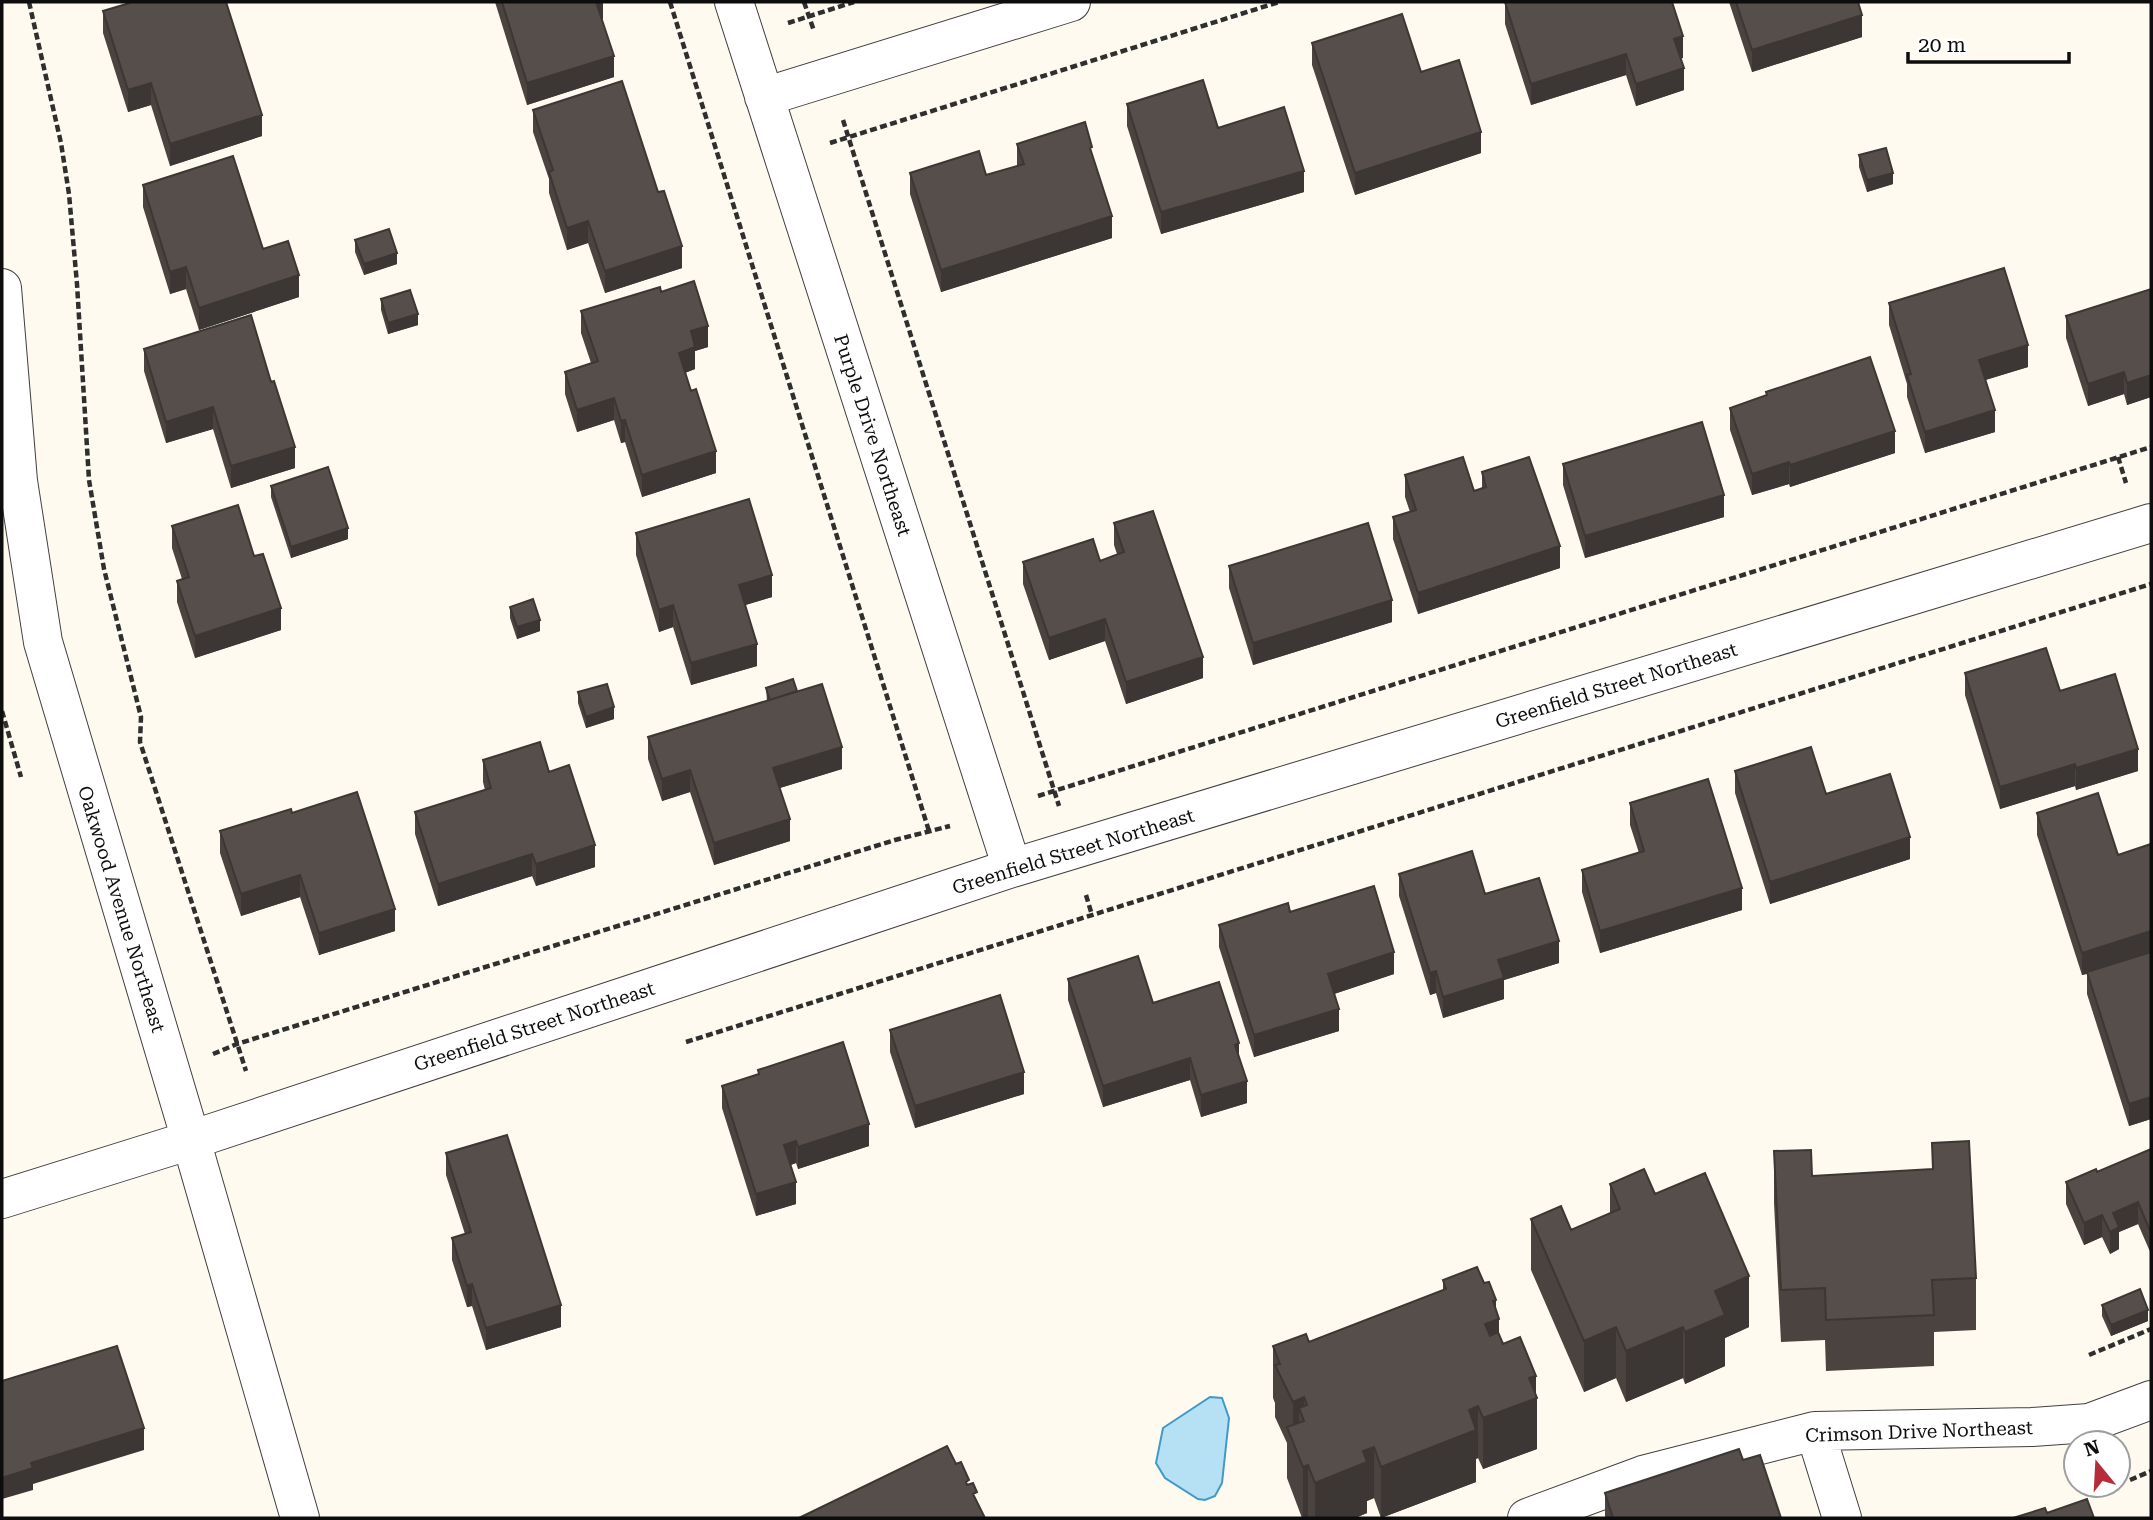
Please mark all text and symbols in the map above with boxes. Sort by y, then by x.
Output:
scale bar [1908,21,2069,65]
text: 20 m [1918,33,1966,57]
street label: Purple Drive Northeast [829,331,916,539]
street label: Greenfield Street Northeast [1492,638,1740,733]
street label: Oakwood Avenue Northeast [73,783,170,1035]
street label: Greenfield Street Northeast [949,804,1197,899]
street label: Greenfield Street Northeast [411,977,657,1076]
street label: Crimson Drive Northeast [1805,1416,2033,1447]
north arrow [2062,1429,2132,1499]
text: N [2081,1435,2103,1462]

